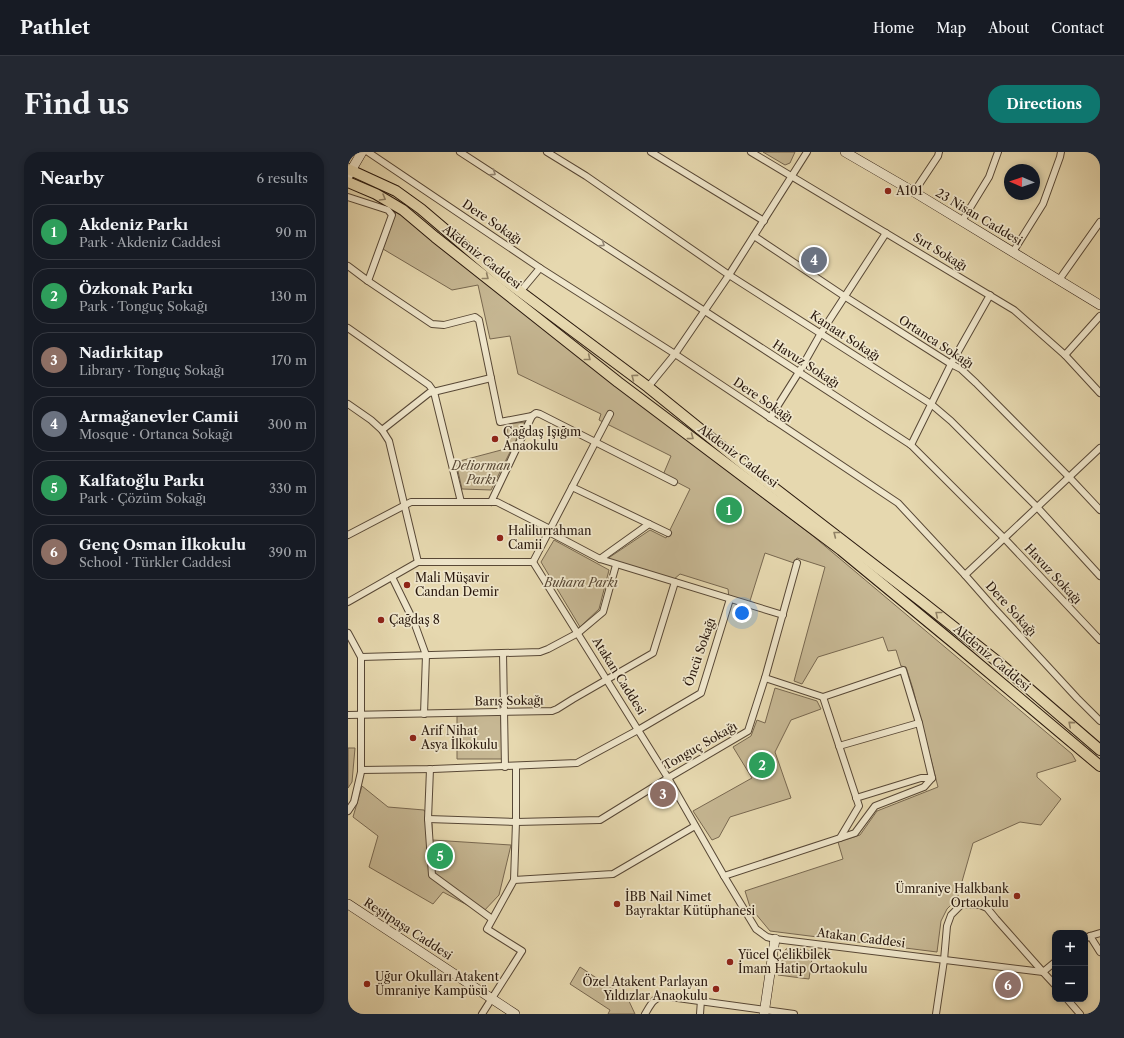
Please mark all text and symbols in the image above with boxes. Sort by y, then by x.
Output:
text: Pathlet [20,16,90,39]
text: Home [873,19,914,37]
text: Map [936,19,966,37]
text: About [988,19,1029,37]
text: Contact [1051,19,1104,37]
button: Directions [988,85,1100,123]
text: Find us [24,87,129,121]
north arrow [1004,164,1040,200]
text: Nearby [40,168,104,188]
one-way arrow [489,168,496,176]
text: 6 results [257,170,308,186]
place label: A101 [895,183,923,198]
street label: 23 Nisan Caddesi [933,185,1026,248]
marker: A101 [883,186,893,196]
one-way arrow [379,194,387,201]
street label: Dere Sokağı [460,196,525,247]
text: Akdeniz Parkı [79,215,188,234]
street label: Akdeniz Caddesi [439,221,525,292]
text: 1 [51,224,57,240]
text: 90 m [276,224,307,240]
street label: Sırt Sokağı [910,229,970,274]
text: Park · Akdeniz Caddesi [79,234,221,250]
one-way arrow [598,239,605,247]
pin: 4 [801,245,827,275]
one-way arrow [482,273,489,280]
text: Özkonak Parkı [79,279,193,298]
text: 2 [50,288,58,304]
text: 130 m [271,288,307,304]
text: Park · Tonguç Sokağı [79,298,208,314]
street label: Kanaat Sokağı [807,307,883,364]
street label: Ortanca Sokağı [896,312,977,372]
street label: Havuz Sokağı [770,336,843,391]
text: Nadirkitap [79,343,163,362]
text: 3 [50,352,58,368]
text: 170 m [271,352,307,368]
one-way arrow [584,353,591,360]
text: Library · Tonguç Sokağı [79,362,225,378]
street label: Dere Sokağı [731,374,796,425]
one-way arrow [631,375,638,382]
text: Armağanevler Camii [79,407,239,426]
text: 4 [50,416,58,432]
text: 300 m [268,416,307,432]
street label: Akdeniz Caddesi [695,420,781,491]
place label: Çağdaş Işığım Anaokulu [502,424,581,453]
text: Mosque · Ortanca Sokağı [79,426,233,442]
one-way arrow [687,432,694,439]
marker: Çağdaş Işığım Anaokulu [490,434,500,444]
park label: Deliorman Parkı [450,458,511,487]
text: Kalfatoğlu Parkı [79,471,204,490]
text: 5 [50,480,58,496]
text: 330 m [269,480,307,496]
text: Park · Çözüm Sokağı [79,490,206,506]
pin: 1 [716,495,742,525]
place label: Halilurrahman Camii [508,523,592,552]
one-way arrow [833,532,840,539]
marker: Halilurrahman Camii [495,533,505,543]
text: Genç Osman İlkokulu [79,535,246,554]
street label: Havuz Sokağı [1022,540,1085,607]
text: 6 [50,544,58,560]
text: 390 m [268,544,307,560]
text: School · Türkler Caddesi [79,554,231,570]
place label: Mali Müşavir Candan Demir [415,570,499,599]
park label: Buhara Parkı [543,575,618,590]
street label: Dere Sokağı [983,578,1040,639]
marker: Mali Müşavir Candan Demir [402,580,412,590]
your location [732,603,752,623]
place label: Çağdaş 8 [389,612,440,627]
one-way arrow [936,612,943,619]
marker: Çağdaş 8 [376,615,386,625]
street label: Öncü Sokağı [680,615,718,688]
street label: Akdeniz Caddesi [950,620,1034,694]
street label: Atakan Caddesi [589,633,650,718]
street label: Barış Sokağı [474,692,544,709]
street label: Tonguç Sokağı [660,718,740,773]
one-way arrow [1068,722,1075,729]
place label: Arif Nihat Asya İlkokulu [420,723,499,752]
marker: Arif Nihat Asya İlkokulu [408,733,418,743]
pin: 2 [749,750,775,780]
pin: 3 [650,779,676,809]
pin: 5 [427,841,453,871]
place label: Ümraniye Halkbank Ortaokulu [895,880,1010,910]
place label: İBB Nail Nimet Bayraktar Kütüphanesi [625,888,756,918]
marker: Ümraniye Halkbank Ortaokulu [1012,891,1022,901]
street label: Reşitpaşa Caddesi [361,894,456,963]
marker: İBB Nail Nimet Bayraktar Kütüphanesi [612,899,622,909]
street label: Atakan Caddesi [815,925,906,950]
map controls [1052,930,1088,1002]
button: + [1052,930,1088,966]
place label: Yücel Çelikbilek İmam Hatip Ortaokulu [737,947,868,976]
marker: Yücel Çelikbilek İmam Hatip Ortaokulu [725,957,735,967]
button: − [1052,966,1088,1002]
place label: Uğur Okulları Atakent Ümraniye Kampüsü [375,969,500,998]
pin: 6 [995,970,1021,1000]
place label: Özel Atakent Parlayan Yıldızlar Anaokulu [582,973,709,1003]
marker: Uğur Okulları Atakent Ümraniye Kampüsü [362,979,372,989]
marker: Özel Atakent Parlayan Yıldızlar Anaokulu [711,984,721,994]

